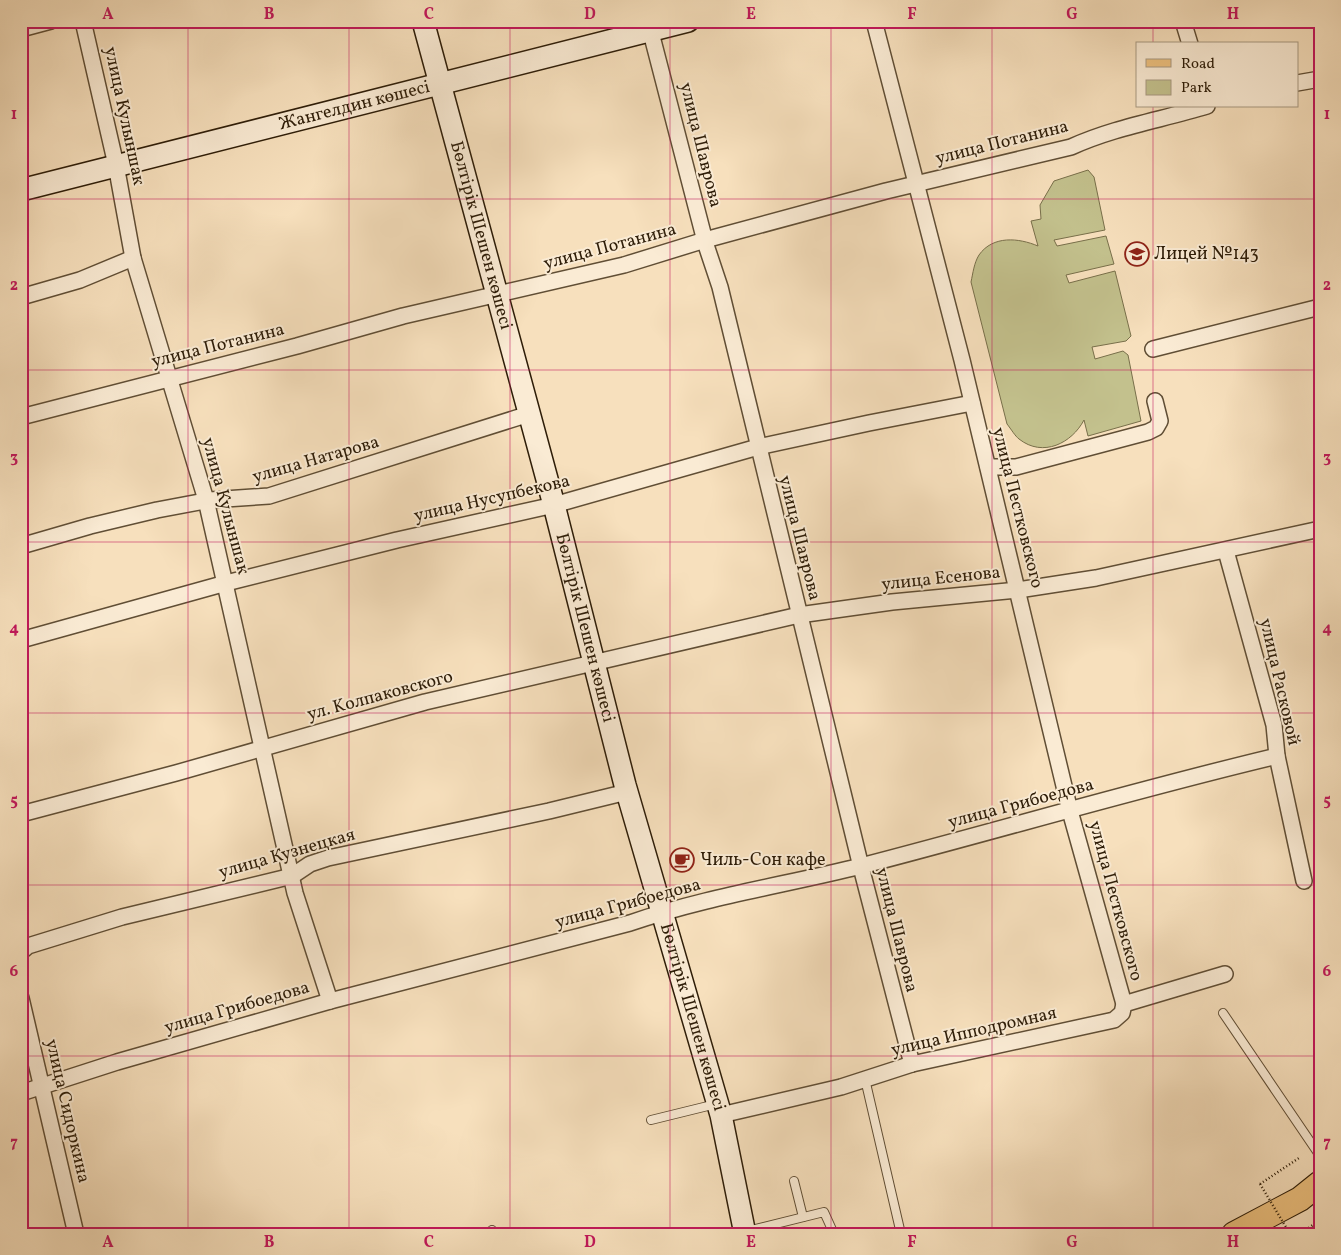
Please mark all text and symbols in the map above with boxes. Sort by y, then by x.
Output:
text: A [102,4,114,26]
text: B [264,4,275,26]
text: C [424,4,434,26]
text: D [584,4,596,26]
text: E [746,4,756,26]
text: F [907,4,917,26]
text: G [1066,4,1078,26]
text: H [1227,4,1239,26]
legend [1136,42,1298,108]
street label: улица Кулыншак [97,45,151,188]
text: Road [1181,54,1215,75]
street label: Жангелдин көшесі [276,74,433,137]
text: Park [1181,78,1212,99]
street label: улица Шаврова [672,80,728,210]
text: 1 [11,104,17,126]
text: 1 [1324,104,1330,126]
street label: улица Потанина [933,114,1071,172]
street label: Бөлтірік Шешен көшесі [444,138,518,332]
street label: улица Потанина [541,217,679,277]
school or university icon: Лицей №143 [1124,241,1150,267]
place label: Лицей №143 [1154,242,1259,267]
text: 2 [10,275,18,297]
text: 2 [1323,275,1331,297]
street label: улица Потанина [149,317,287,375]
street label: улица Пестковского [985,425,1049,591]
street label: улица Натарова [250,430,382,490]
street label: улица Кулыншак [195,435,255,578]
text: 3 [10,447,18,469]
text: 3 [1323,447,1331,469]
street label: улица Нусупбекова [411,469,573,529]
street label: улица Шаврова [771,473,827,603]
street label: Бөлтірік Шешен көшесі [549,530,621,725]
street label: улица Есенова [880,560,1002,598]
street label: улица Расковой [1252,616,1306,748]
text: 4 [9,618,19,640]
text: 4 [1322,618,1332,640]
street label: ул. Kолпаковского [304,664,456,728]
street label: улица Грибоедова [945,773,1097,835]
text: 5 [10,790,18,812]
text: 5 [1323,790,1331,812]
street label: улица Пестковского [1082,818,1148,984]
street label: улица Кузнецкая [216,823,358,885]
cafe icon: Чиль-Сон кафе [669,847,695,873]
place label: Чиль-Сон кафе [700,848,826,873]
street label: улица Шаврова [868,865,924,995]
street label: улица Грибоедова [552,873,704,935]
street label: Бөлтірік Шешен көшесі [653,920,732,1114]
text: 6 [10,961,19,983]
text: 6 [1323,961,1332,983]
street label: улица Грибоедова [162,975,312,1041]
street label: улица Ипподромная [889,1001,1059,1063]
street label: улица Сидоркина [38,1037,96,1185]
text: 7 [10,1132,18,1154]
text: 7 [1323,1132,1331,1154]
text: A [102,1232,114,1254]
text: B [264,1232,275,1254]
text: C [424,1232,434,1254]
text: D [584,1232,596,1254]
text: E [746,1232,756,1254]
text: F [907,1232,917,1254]
text: G [1066,1232,1078,1254]
text: H [1227,1232,1239,1254]

